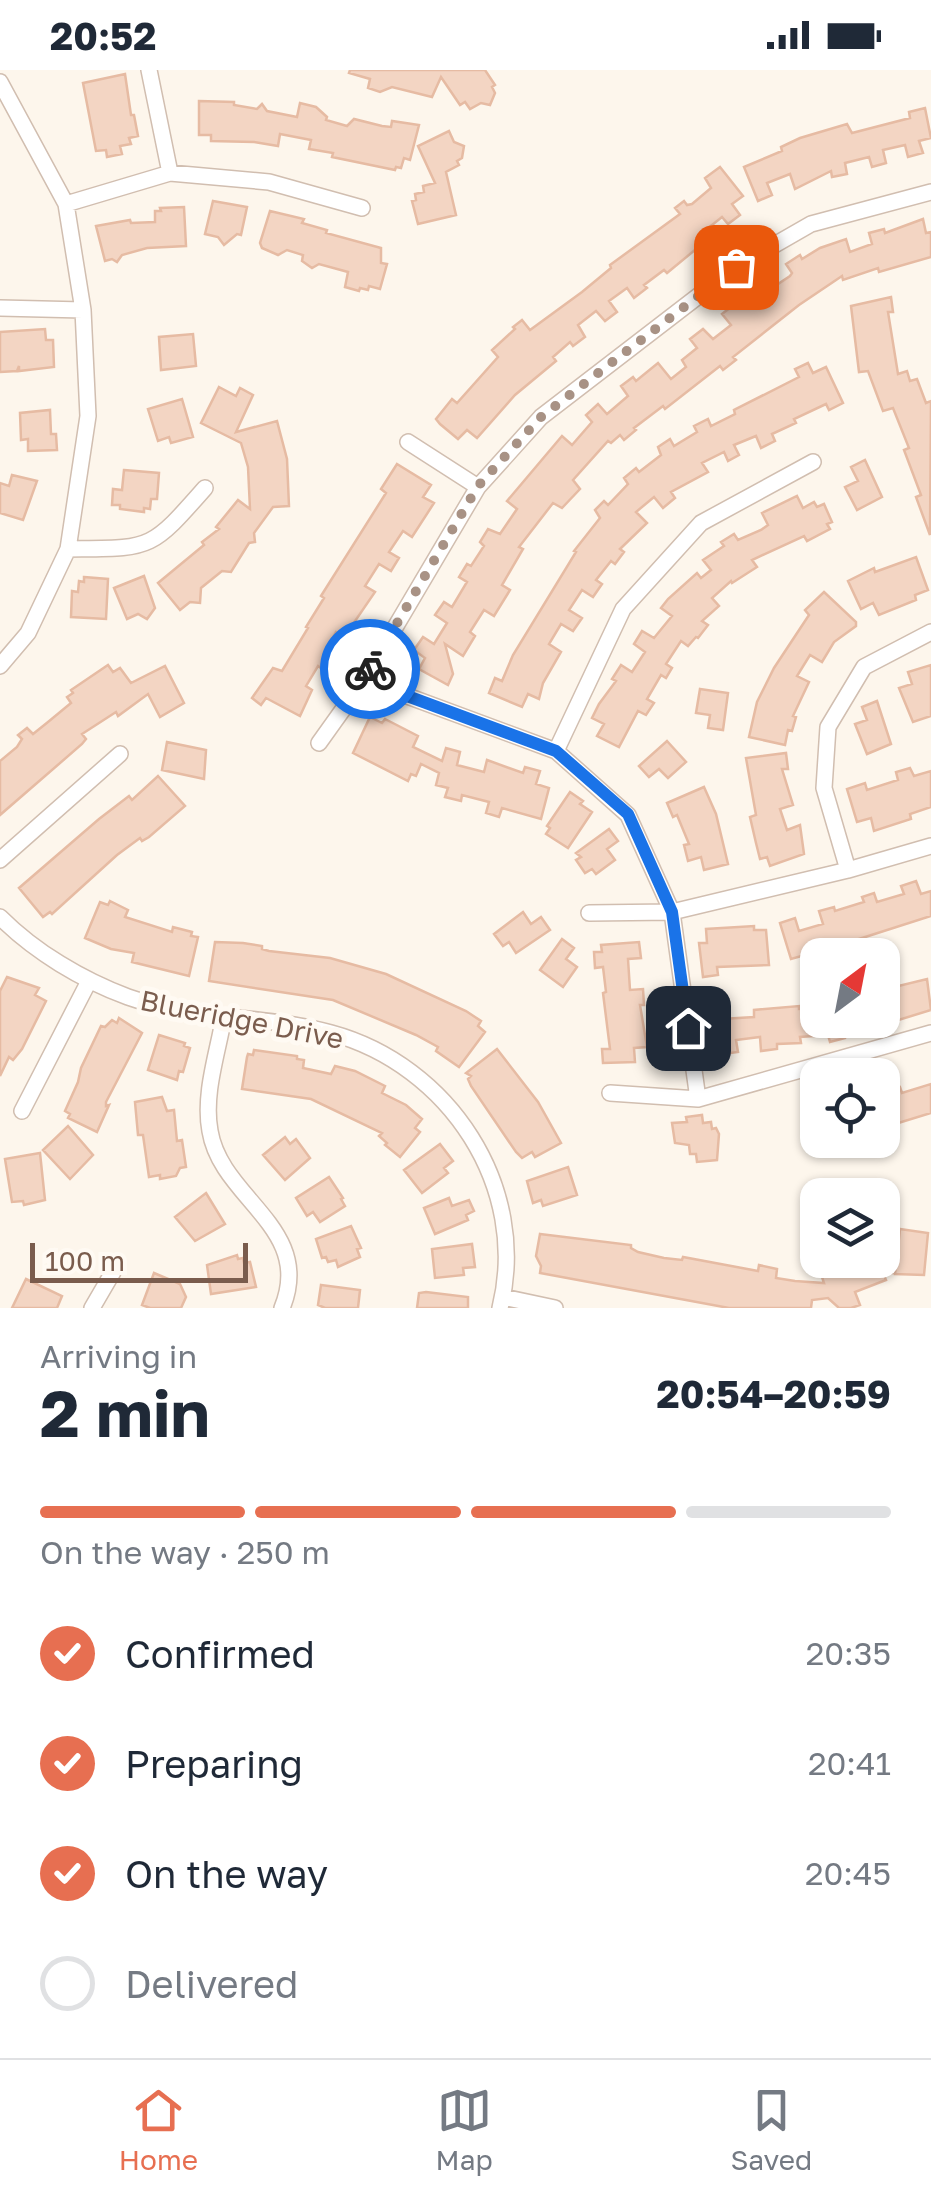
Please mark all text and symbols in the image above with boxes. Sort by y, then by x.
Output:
text: 20:52 [50,13,156,58]
pin [694,225,779,310]
icon: bag [709,240,764,295]
courier [320,619,420,719]
icon: bike [343,642,398,697]
north arrow [800,938,900,1038]
map controls [800,938,900,1278]
street label: Blueridge Drive [138,983,346,1055]
pin [646,986,731,1071]
icon: home [661,1001,716,1056]
button: locate [800,1058,900,1158]
button: layers [800,1178,900,1278]
scale bar [30,1238,248,1282]
text: 100 m [45,1244,125,1277]
text: Arriving in [40,1337,197,1375]
text: 20:54–20:59 [657,1371,891,1416]
text: 2 min [40,1373,210,1451]
text: On the way · 250 m [40,1533,330,1571]
icon: check [40,1626,95,1681]
text: Confirmed [125,1631,315,1676]
text: 20:35 [806,1634,891,1672]
icon: check [40,1736,95,1791]
text: Preparing [125,1741,303,1786]
text: 20:41 [808,1744,891,1782]
icon: check [40,1846,95,1901]
text: On the way [125,1851,328,1896]
text: 20:45 [805,1854,891,1892]
text: Delivered [125,1961,298,2006]
tab: Home [119,2083,198,2176]
tab: Map [436,2083,493,2176]
tab: Saved [730,2083,812,2176]

